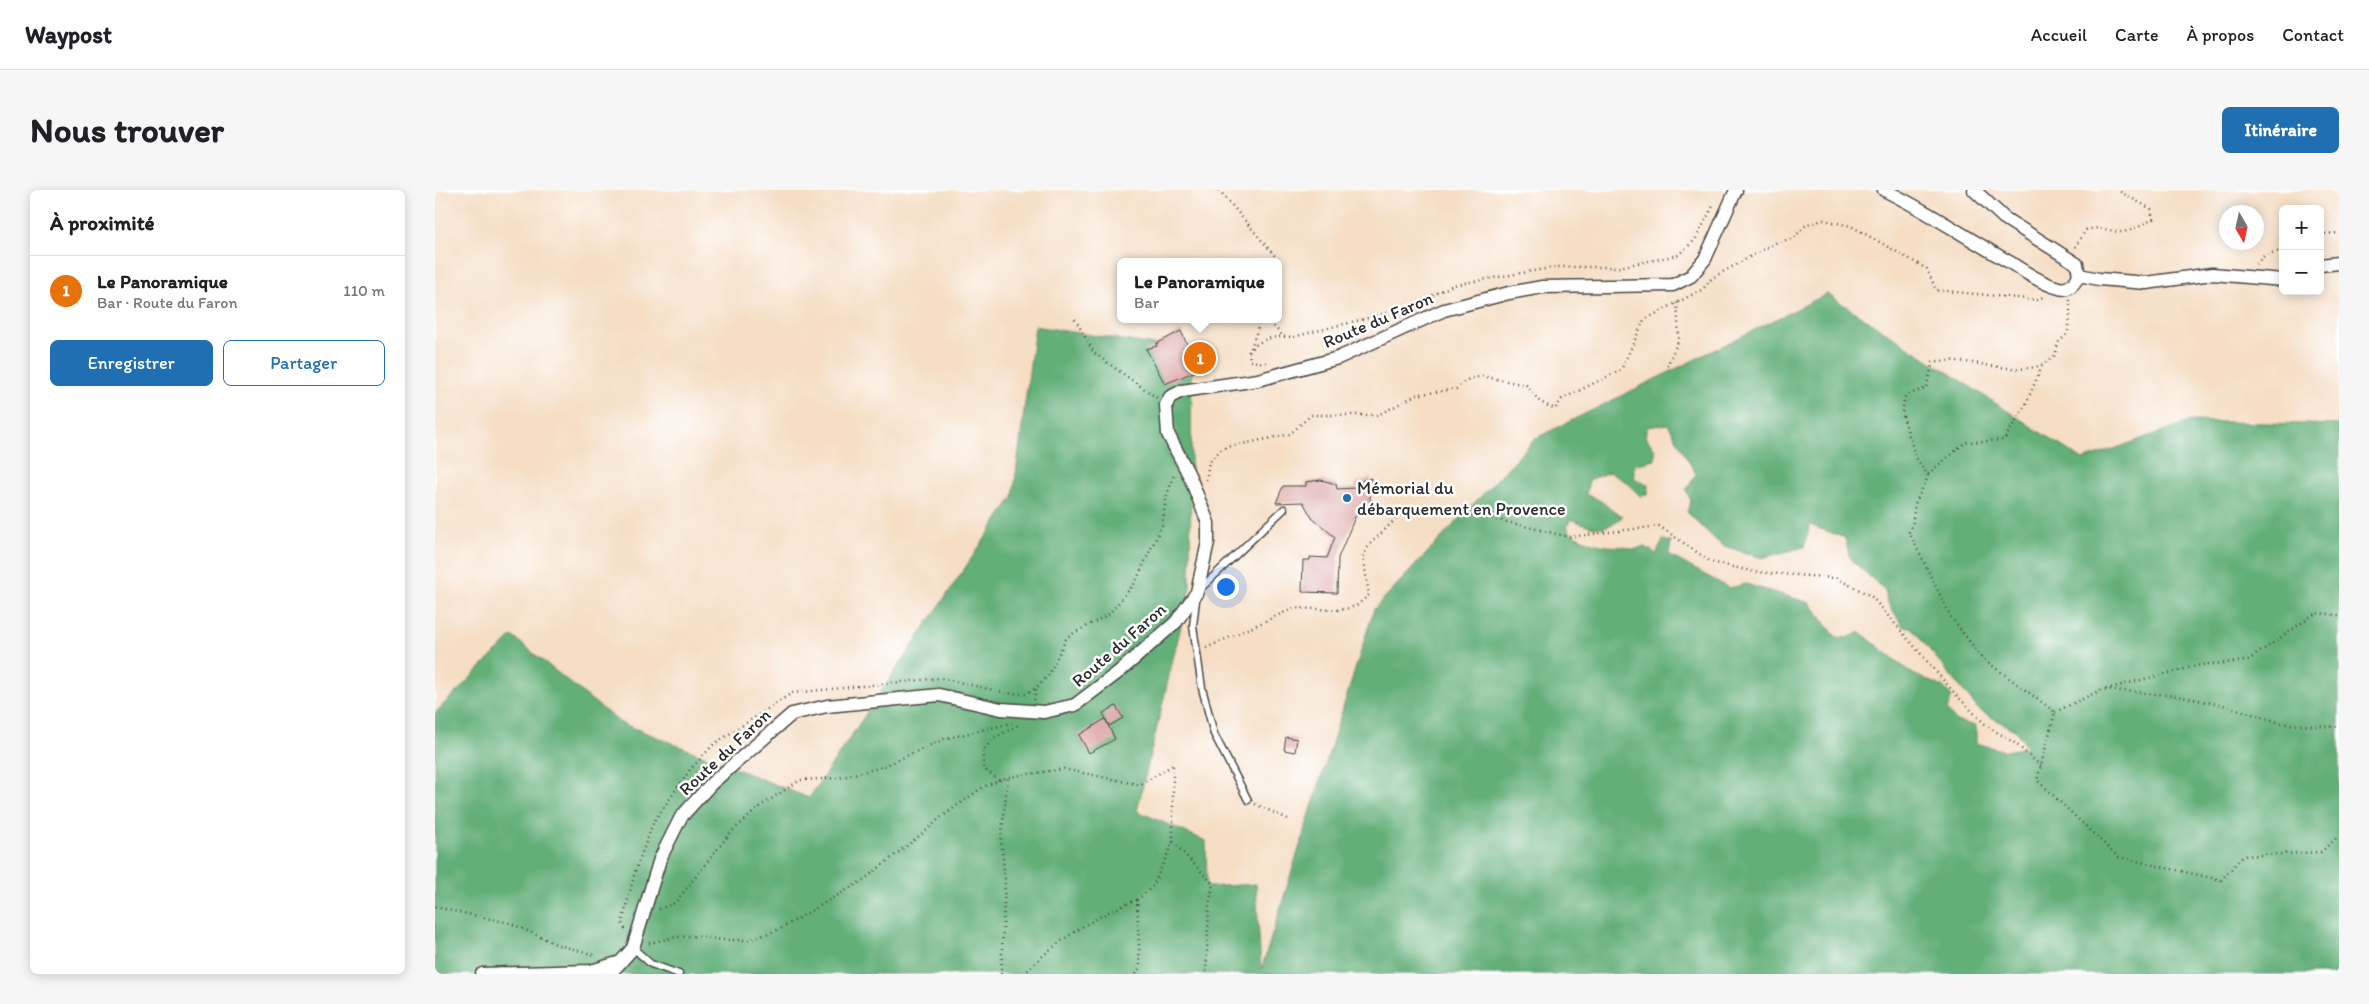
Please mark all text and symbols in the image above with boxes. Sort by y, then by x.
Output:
text: Waypost [25,20,112,49]
text: Accueil [2031,24,2087,46]
text: Carte [2115,24,2158,46]
text: À propos [2186,24,2254,46]
text: Contact [2282,24,2344,46]
button: Itinéraire [2222,107,2339,153]
text: Nous trouver [30,109,224,151]
north arrow [2219,205,2264,250]
map controls [2279,205,2324,295]
button: + [2279,205,2324,250]
text: À proximité [50,210,155,235]
button: − [2279,250,2324,295]
popup [1117,258,1282,323]
text: Le Panoramique [97,270,228,293]
text: Le Panoramique [1134,270,1265,293]
text: 1 [62,281,70,300]
text: 110 m [343,281,385,300]
street label: Route du Faron [1320,287,1436,353]
text: Bar · Route du Faron [97,293,238,312]
text: Bar [1134,293,1159,312]
pin: 1 [1184,339,1216,377]
button: Enregistrer [50,340,213,386]
button: Partager [223,340,385,386]
place label: Mémorial du débarquement en Provence [1357,477,1566,520]
marker: Mémorial du débarquement en Provence [1341,492,1353,504]
your location [1213,574,1239,600]
street label: Route du Faron [1067,598,1171,692]
street label: Route du Faron [675,704,775,800]

